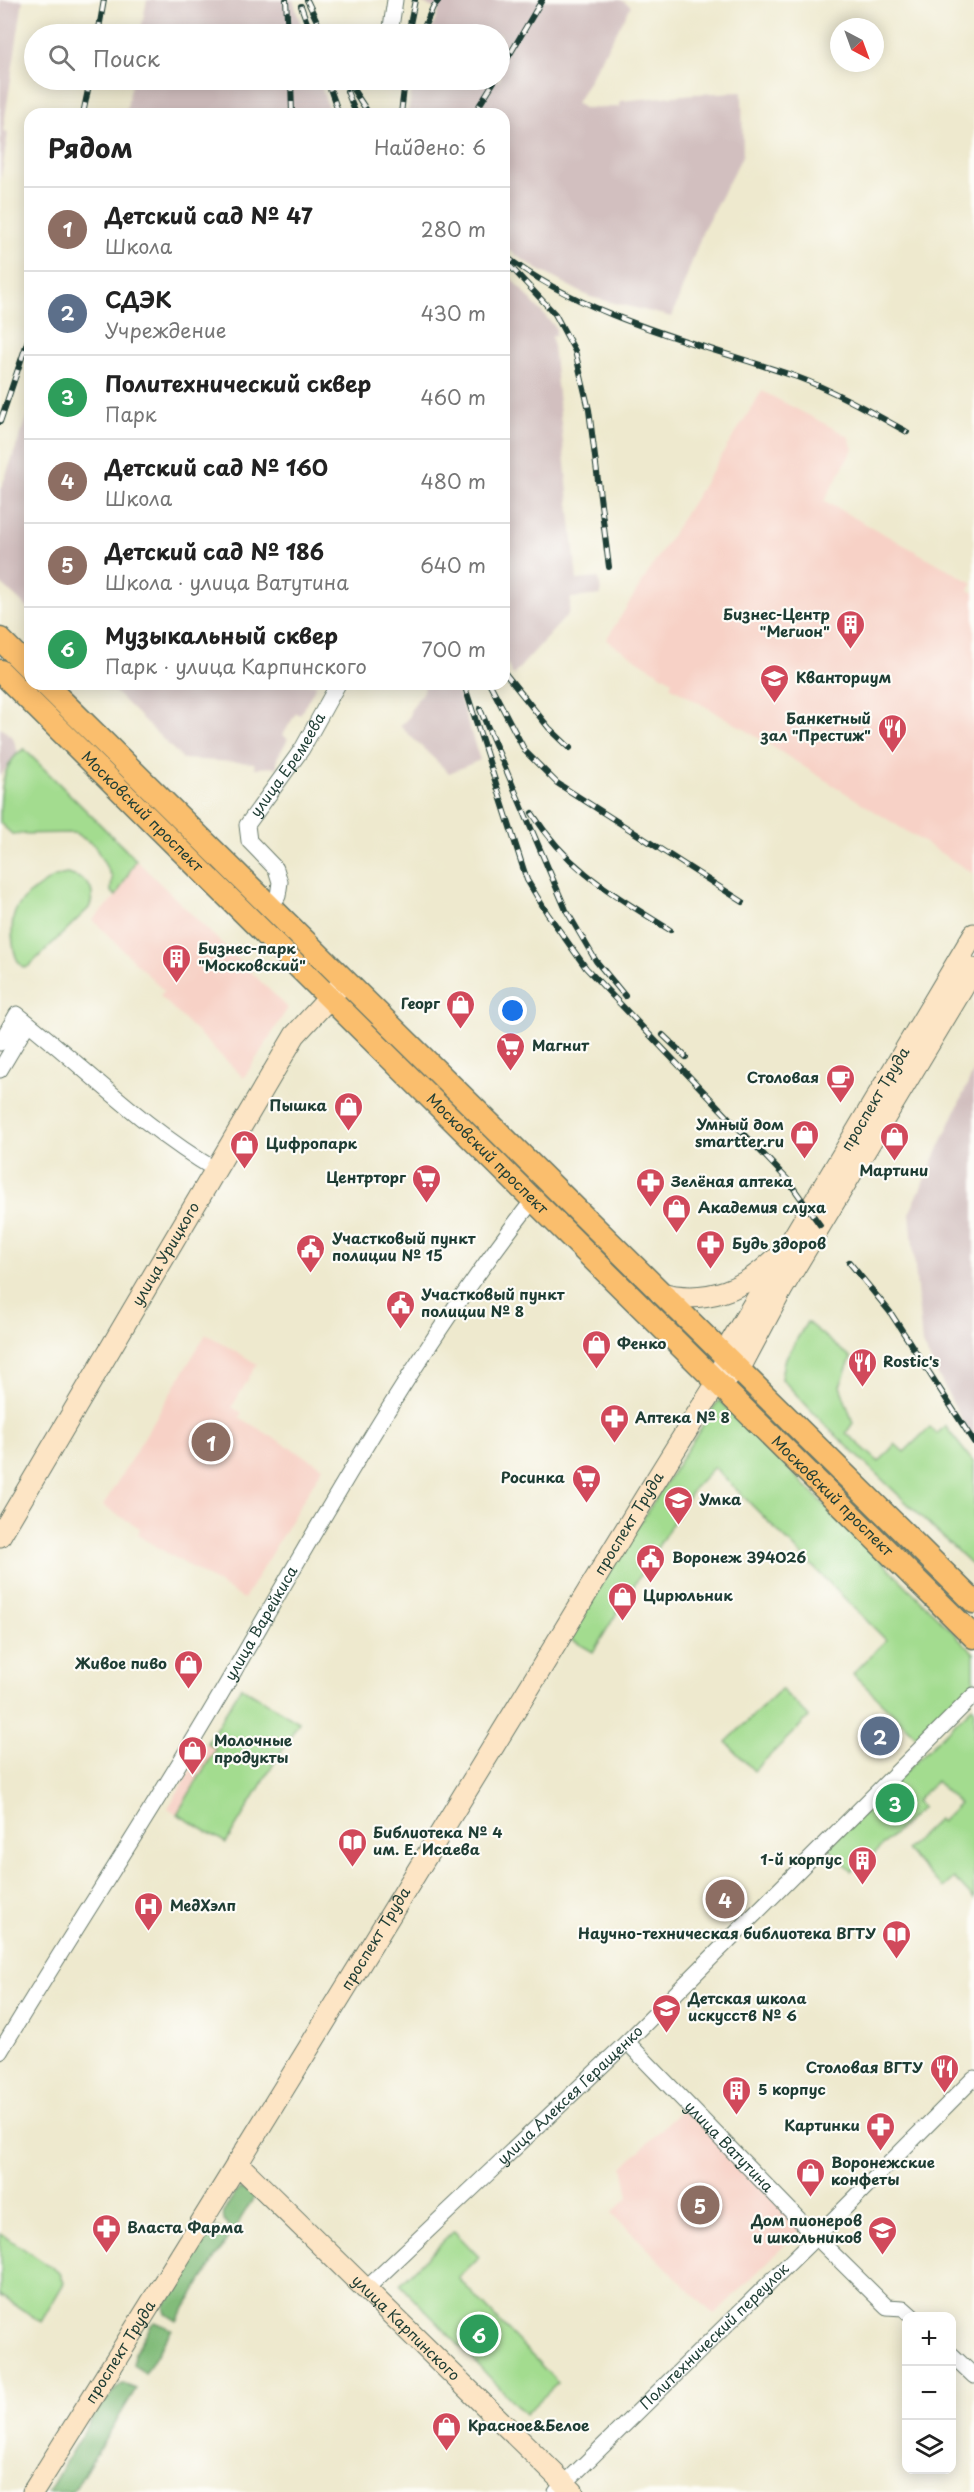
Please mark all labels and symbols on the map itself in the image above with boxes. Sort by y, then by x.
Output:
north arrow [830,18,884,72]
place label: Бизнес-Центр "Мегион" [723,602,830,642]
building icon: Бизнес-Центр "Мегион" [835,608,867,650]
school or university icon: Кванториум [759,662,791,704]
place label: Кванториум [796,665,891,688]
place label: Банкетный зал "Престиж" [760,706,871,746]
street label: улица Еремеева [243,707,330,821]
restaurant icon: Банкетный зал "Престиж" [876,712,908,754]
street label: Московский проспект [77,745,210,877]
place label: Бизнес-парк "Московский" [198,936,306,976]
building icon: Бизнес-парк "Московский" [161,942,193,984]
shop icon: Георг [445,988,477,1030]
place label: Георг [401,991,441,1014]
your location [498,996,527,1025]
supermarket icon: Магнит [495,1030,527,1072]
place label: Магнит [532,1033,590,1056]
street label: проспект Труда [834,1041,915,1155]
cafe icon: Столовая [824,1062,856,1104]
place label: Столовая [747,1065,819,1088]
street label: Московский проспект [422,1087,555,1219]
shop icon: Пышка [332,1090,364,1132]
place label: Пышка [269,1093,328,1116]
place label: Умный дом smartter.ru [695,1112,784,1152]
shop icon: Умный дом smartter.ru [789,1118,821,1160]
shop icon: Мартини [878,1120,910,1162]
shop icon: Цифропарк [229,1128,261,1170]
place label: Цифропарк [266,1131,358,1154]
place label: Мартини [859,1158,929,1181]
supermarket icon: Центрторг [411,1162,443,1204]
place label: Центрторг [326,1165,407,1188]
pharmacy icon: Зелёная аптека [634,1166,666,1208]
place label: Зелёная аптека [670,1169,793,1192]
shop icon: Академия слуха [661,1192,693,1234]
place label: Академия слуха [698,1195,827,1218]
street label: улица Урицкого [125,1197,204,1310]
place label: Участковый пункт полиции № 15 [332,1226,477,1266]
pharmacy icon: Будь здоров [695,1228,727,1270]
place label: Будь здоров [732,1231,826,1254]
public building icon: Участковый пункт полиции № 15 [295,1232,327,1274]
place label: Участковый пункт полиции № 8 [421,1282,566,1322]
public building icon: Участковый пункт полиции № 8 [384,1288,416,1330]
shop icon: Фенко [580,1328,612,1370]
place label: Фенко [617,1331,667,1354]
restaurant icon: Rostic's [846,1346,878,1388]
place label: Rostic's [883,1349,939,1372]
pharmacy icon: Аптека № 8 [598,1402,630,1444]
place label: Аптека № 8 [635,1405,730,1428]
pin: 1 [192,1420,230,1464]
street label: Московский проспект [767,1429,900,1561]
supermarket icon: Росинка [570,1462,602,1504]
place label: Росинка [501,1465,565,1488]
street label: проспект Труда [587,1466,669,1579]
school or university icon: Умка [662,1484,694,1526]
place label: Умка [699,1487,742,1510]
public building icon: Воронеж 394026 [635,1542,667,1584]
place label: Воронеж 394026 [672,1545,807,1568]
street label: улица Варейкиса [218,1561,303,1685]
shop icon: Цирюльник [606,1580,638,1622]
place label: Цирюльник [643,1583,733,1606]
shop icon: Живое пиво [172,1648,204,1690]
place label: Живое пиво [75,1651,167,1674]
pin: 2 [860,1714,900,1758]
place label: Молочные продукты [214,1728,293,1768]
shop icon: Молочные продукты [177,1734,209,1776]
pin: 3 [876,1780,914,1826]
place label: Библиотека № 4 им. Е. Исаева [373,1820,503,1860]
library icon: Библиотека № 4 им. Е. Исаева [336,1826,368,1868]
building icon: 1-й корпус [847,1844,879,1886]
place label: 1-й корпус [760,1847,842,1870]
pin: 4 [706,1876,744,1922]
street label: проспект Труда [334,1881,415,1994]
hospital icon: МедХэлп [133,1890,165,1932]
place label: МедХэлп [170,1893,236,1916]
library icon: Научно-техническая библиотека ВГТУ [881,1918,913,1960]
place label: Научно-техническая библиотека ВГТУ [578,1921,876,1944]
place label: Детская школа искусств № 6 [687,1986,807,2026]
school or university icon: Детская школа искусств № 6 [651,1992,683,2034]
street label: улица Алексея Геращенко [491,2019,647,2169]
restaurant icon: Столовая ВГТУ [928,2052,960,2094]
place label: Столовая ВГТУ [806,2055,923,2078]
building icon: 5 корпус [721,2074,753,2116]
place label: 5 корпус [758,2077,826,2100]
street label: улица Ватутина [680,2095,780,2197]
pharmacy icon: Картинки [865,2110,897,2152]
place label: Картинки [784,2113,860,2136]
place label: Воронежские конфеты [831,2150,935,2190]
shop icon: Воронежские конфеты [794,2156,826,2198]
pin: 5 [680,2182,720,2228]
place label: Дом пионеров и школьников [750,2208,862,2248]
pharmacy icon: Власта Фарма [90,2212,122,2254]
school or university icon: Дом пионеров и школьников [867,2214,899,2256]
place label: Власта Фарма [127,2215,244,2238]
street label: Политехнический переулок [634,2257,793,2414]
street label: улица Карпинского [347,2269,466,2386]
street label: проспект Труда [78,2295,161,2407]
pin: 6 [460,2312,498,2356]
shop icon: Красное&Белое [431,2410,463,2452]
place label: Красное&Белое [468,2413,590,2436]

